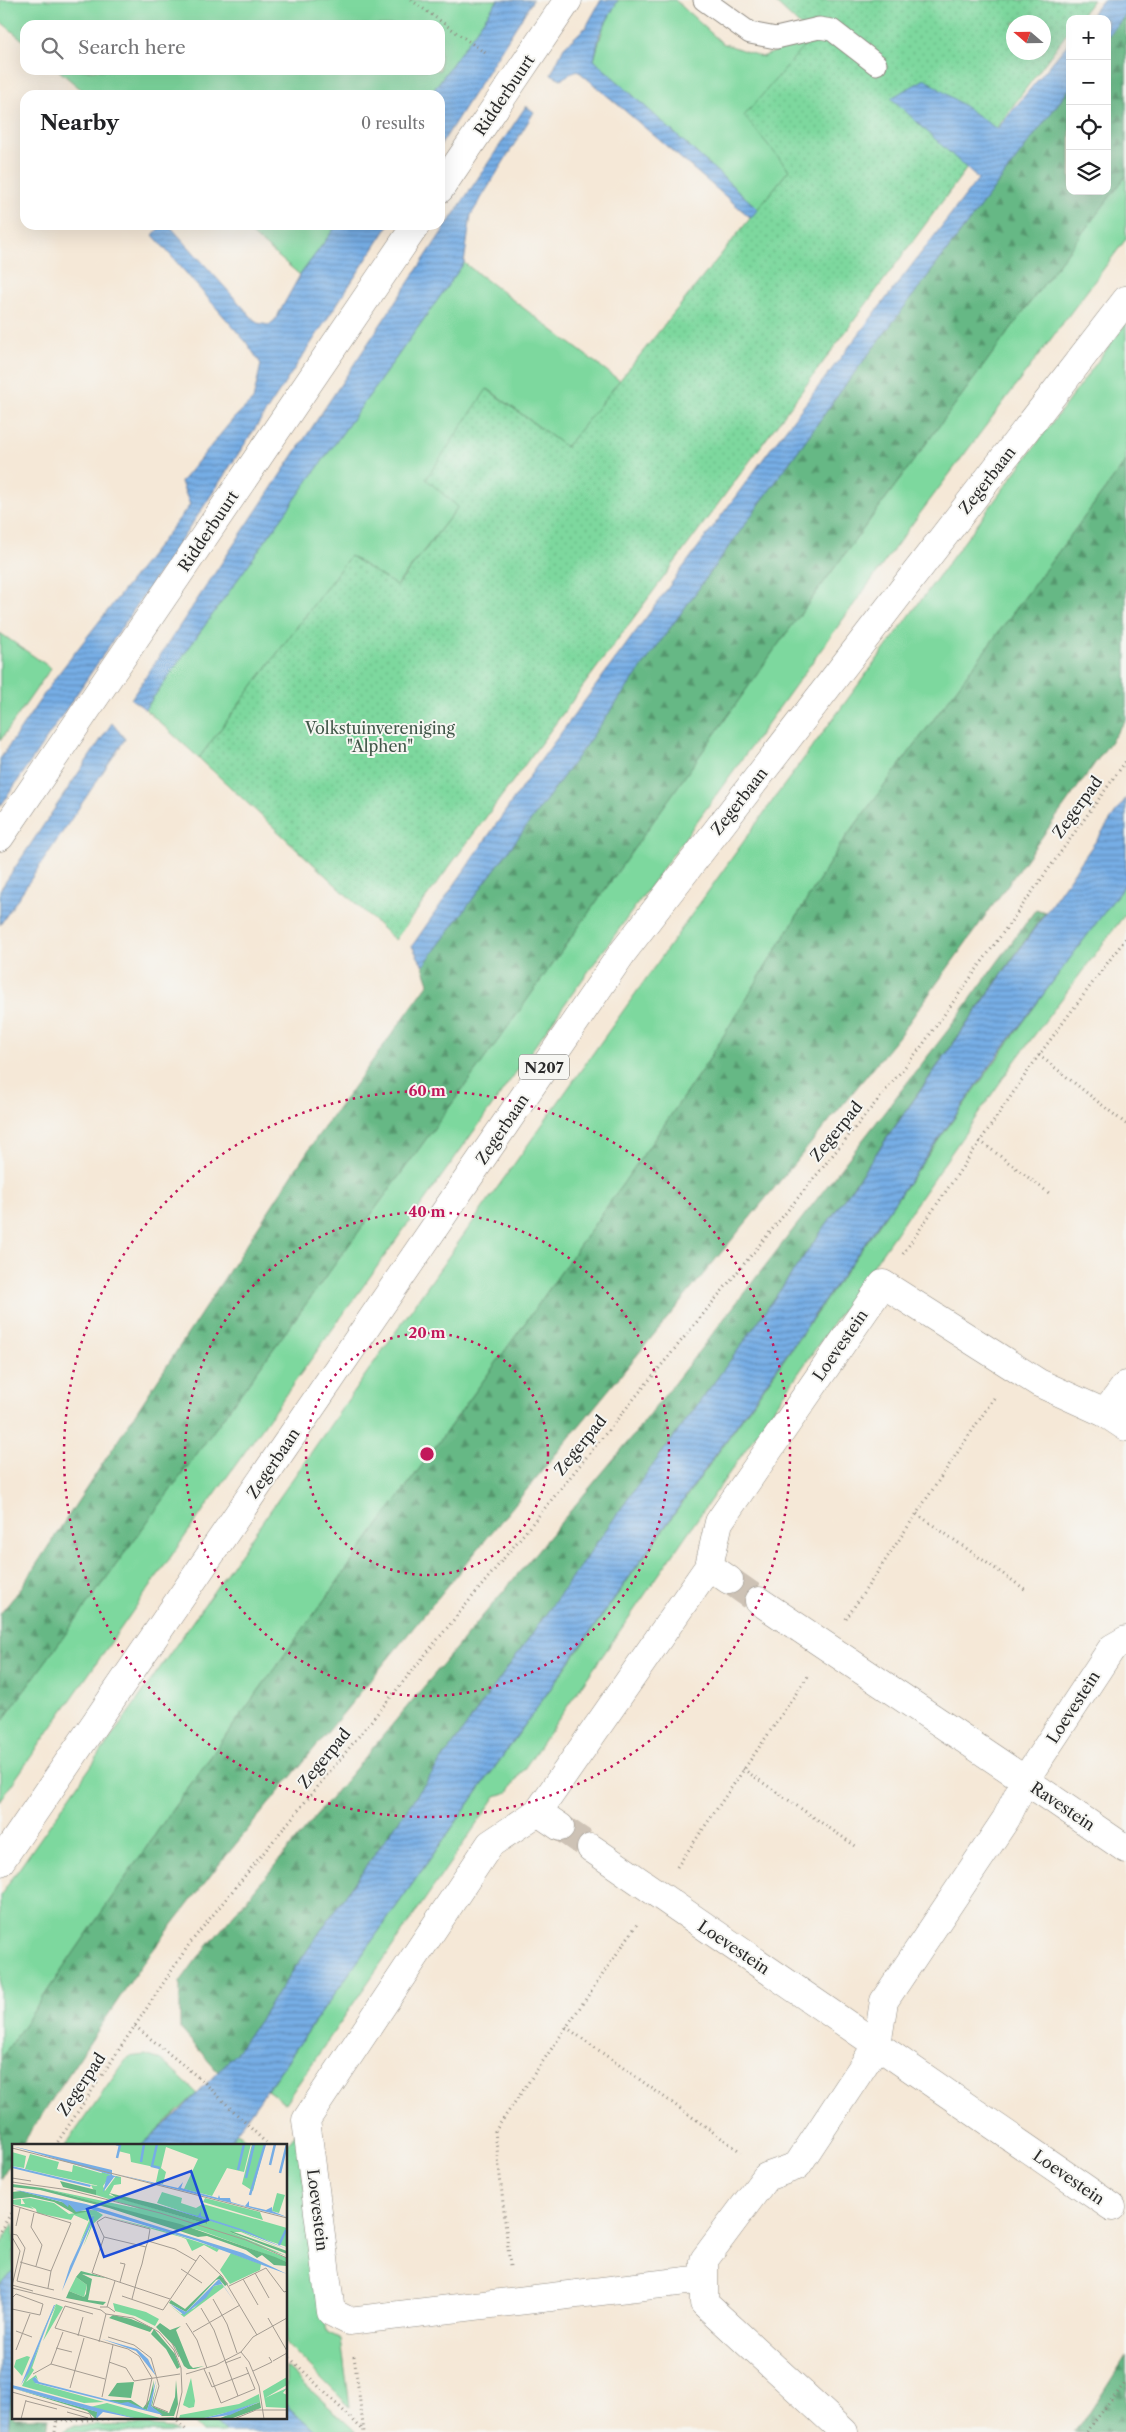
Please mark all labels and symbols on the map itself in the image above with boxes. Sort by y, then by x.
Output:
north arrow [1006,15,1051,60]
street label: Ridderbuurt [470,50,539,139]
street label: Zegerbaan [954,442,1020,518]
street label: Ridderbuurt [174,486,243,575]
park label: Volkstuinvereniging "Alphen" [304,718,456,756]
street label: Zegerbaan [706,763,772,839]
street label: Zegerpad [1048,772,1106,842]
road number: N207 [519,1054,569,1080]
text: 60 m [408,1081,446,1100]
street label: Zegerbaan [471,1090,533,1168]
street label: Zegerpad [806,1097,867,1165]
text: 40 m [408,1202,446,1221]
street label: Loevestein [808,1305,872,1385]
text: 20 m [408,1323,446,1342]
street label: Zegerpad [550,1411,611,1479]
street label: Zegerbaan [242,1424,304,1502]
centre of rings [418,1445,436,1463]
street label: Loevestein [1042,1667,1104,1747]
street label: Zegerpad [294,1724,355,1792]
street label: Ravestein [1027,1777,1099,1835]
street label: Loevestein [694,1916,774,1978]
street label: Zegerpad [53,2048,110,2119]
inset map [12,2144,288,2420]
street label: Loevestein [1029,2145,1109,2209]
street label: Loevestein [303,2168,333,2252]

